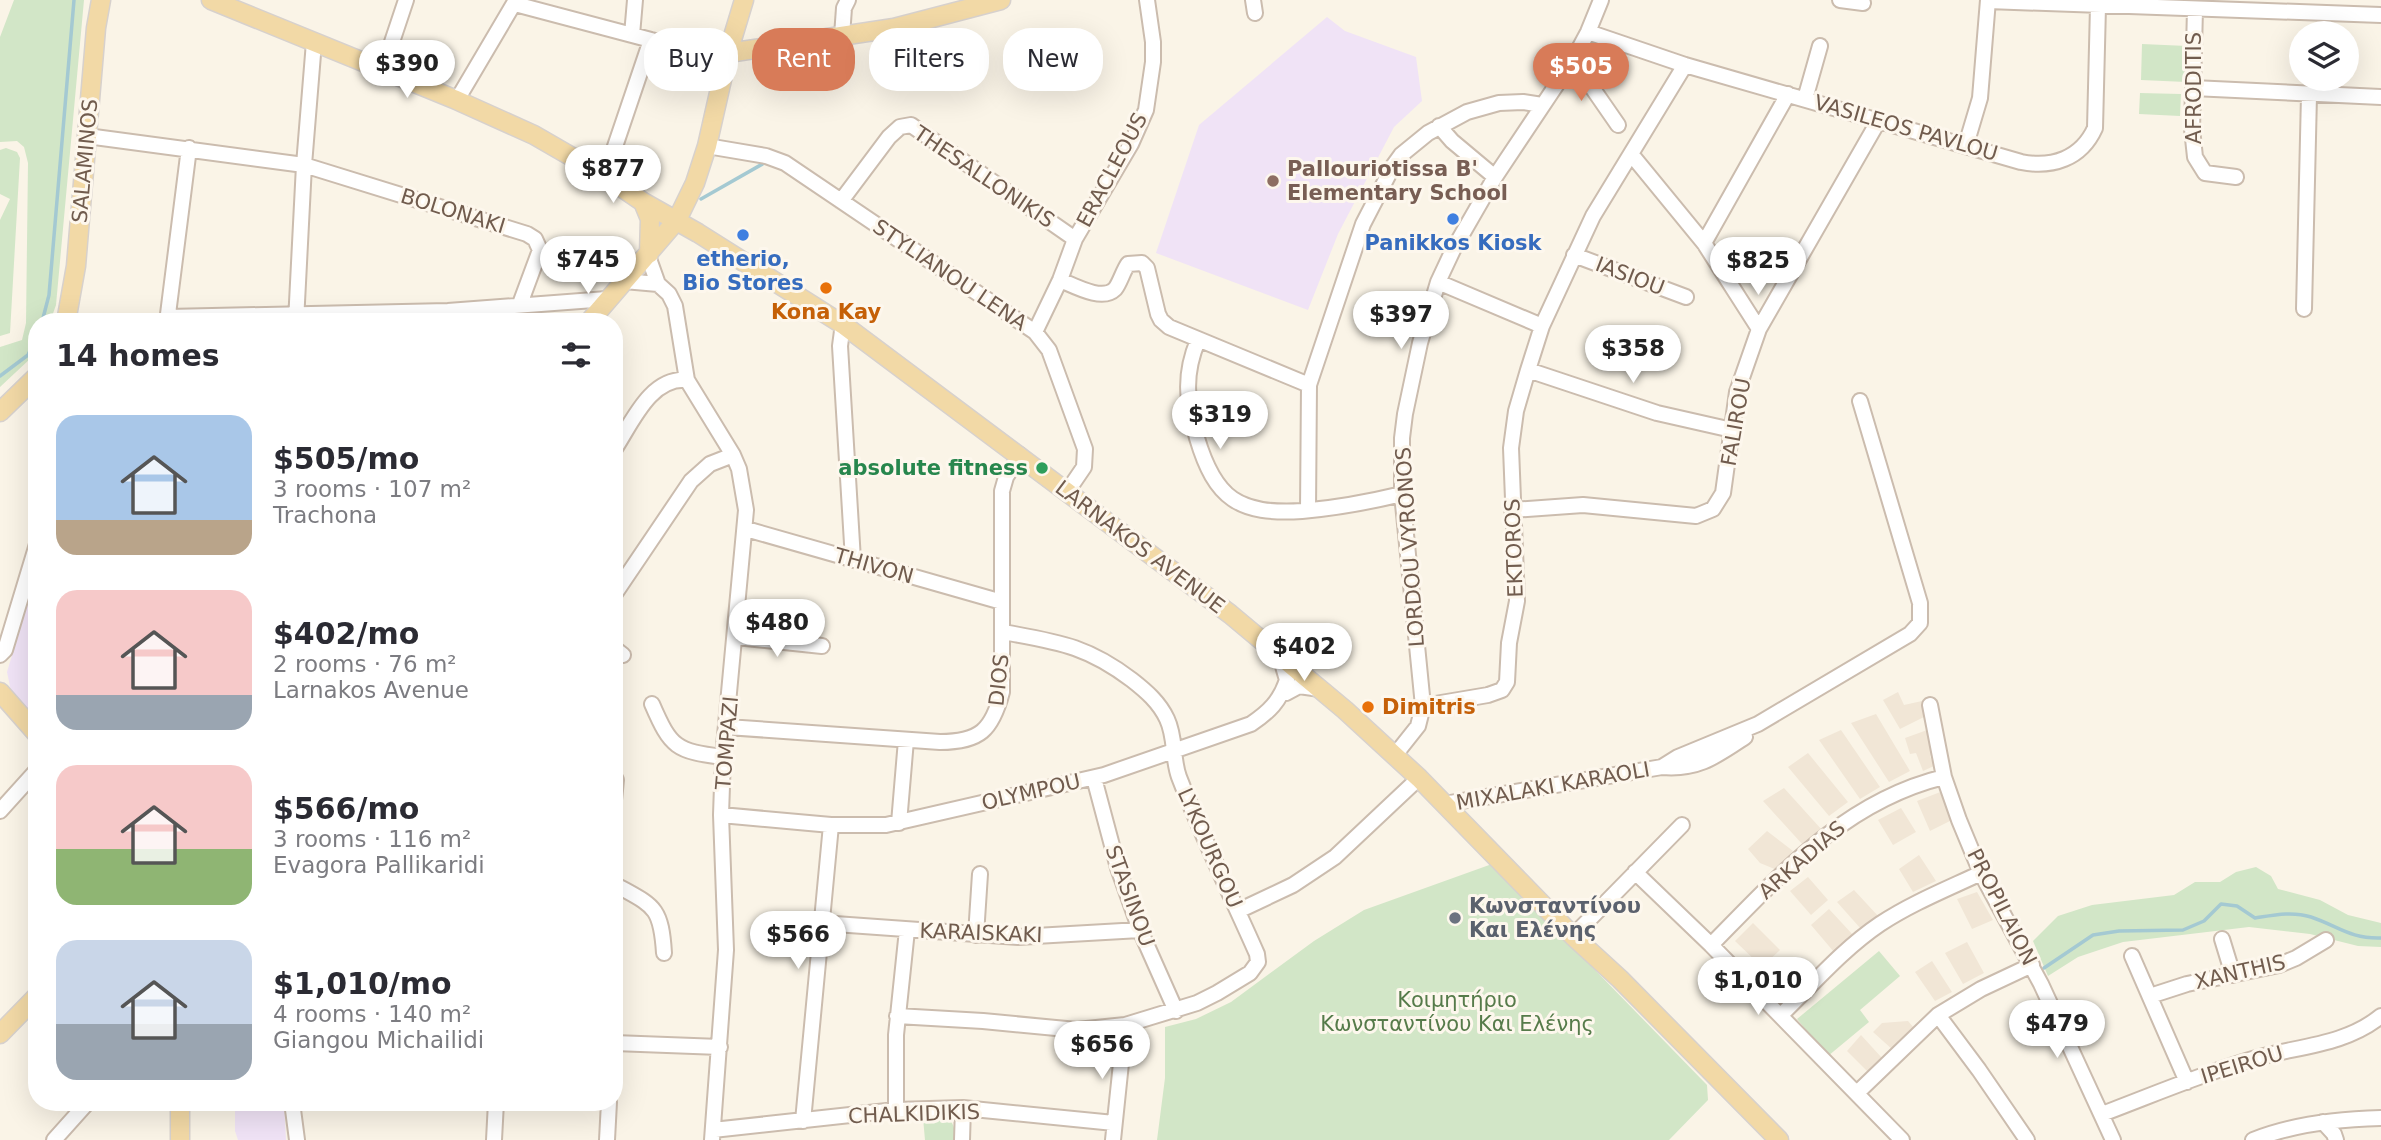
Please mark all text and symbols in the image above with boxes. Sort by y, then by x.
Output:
map controls [2289,21,2359,91]
button: layers [2289,21,2359,91]
chip: Buy [644,28,738,91]
chip: Rent [752,28,855,91]
chip: Filters [869,28,989,91]
chip: New [1003,28,1103,91]
street label: AFRODITIS [2182,32,2206,144]
pin: $390 [366,41,448,100]
pin: $505 [1540,43,1622,103]
text: $390 [375,50,439,76]
text: $505 [1549,53,1613,79]
street label: VASILEOS PAVLOU [1811,90,2001,166]
street label: SALAMINOS [68,98,102,224]
street label: ERACLEOUS [1072,109,1152,231]
street label: THESALLONIKIS [908,121,1059,233]
pin: $877 [572,146,654,205]
text: $877 [581,155,645,181]
place label: Pallouriotissa B' Elementary School [1287,157,1508,205]
marker: Pallouriotissa B' Elementary School [1265,173,1281,189]
street label: BOLONAKI [398,184,508,238]
marker: Panikkos Kiosk [1445,211,1461,227]
street label: STYLIANOU LENA [868,215,1032,336]
marker: etherio, Bio Stores [735,227,751,243]
place label: Panikkos Kiosk [1364,231,1543,255]
pin: $745 [547,236,629,296]
pin: $825 [1717,238,1799,297]
text: $745 [556,246,620,272]
place label: etherio, Bio Stores [682,247,804,295]
text: $825 [1726,247,1790,273]
street label: IASIOU [1592,252,1668,300]
marker: Kona Kay [818,280,834,296]
pin: $397 [1360,292,1442,351]
place label: Kona Kay [771,300,881,324]
text: $397 [1369,301,1433,327]
pin: $358 [1592,326,1674,385]
text: $358 [1601,335,1665,361]
icon: filters [557,336,595,374]
text: 14 homes [56,338,220,373]
street label: FALIROU [1716,376,1756,468]
pin: $319 [1179,392,1261,451]
text: $319 [1188,401,1252,427]
text: $505/mo [273,441,419,476]
icon: home [112,443,196,527]
street label: LORDOU VYRONOS [1391,446,1429,648]
place label: absolute fitness [838,456,1028,480]
marker: absolute fitness [1034,460,1050,476]
text: 3 rooms · 107 m² [273,476,471,502]
street label: LARNAKOS AVENUE [1051,476,1229,618]
street label: EKTOROS [1500,498,1528,598]
text: Trachona [273,502,377,528]
street label: THIVON [831,543,916,589]
pin: $480 [736,600,818,659]
text: $480 [745,609,809,635]
text: $402/mo [273,616,419,651]
icon: home [112,618,196,702]
pin: $402 [1263,624,1345,683]
text: $402 [1272,633,1336,659]
text: 2 rooms · 76 m² [273,651,457,677]
street label: DIOS [984,653,1014,707]
text: Larnakos Avenue [273,677,469,703]
street label: TOMPAZI [711,695,743,792]
place label: Dimitris [1382,695,1476,719]
marker: Dimitris [1360,699,1376,715]
street label: MIXALAKI KARAOLI [1454,757,1652,815]
street label: OLYMPOU [979,769,1083,815]
street label: LYKOURGOU [1173,784,1247,912]
text: $566/mo [273,791,419,826]
icon: home [112,793,196,877]
street label: ARKADIAS [1754,816,1850,904]
text: 3 rooms · 116 m² [273,826,471,852]
street label: STASINOU [1101,842,1159,950]
street label: PROPILAION [1962,845,2042,969]
text: Evagora Pallikaridi [273,852,485,878]
place label: Κωνσταντίνου Και Ελένης [1469,894,1641,942]
marker: Κωνσταντίνου Και Ελένης [1447,910,1463,926]
pin: $566 [757,912,839,971]
street label: KARAISKAKI [919,919,1043,947]
text: $566 [766,921,830,947]
street label: XANTHIS [2192,950,2288,994]
pin: $1,010 [1701,958,1815,1017]
text: $1,010/mo [273,966,452,1001]
text: $1,010 [1714,967,1802,993]
icon: home [112,968,196,1052]
park label: Κοιμητήριο Κωνσταντίνου Και Ελένης [1320,988,1594,1036]
pin: $479 [2016,1000,2098,1060]
text: 4 rooms · 140 m² [273,1001,471,1027]
text: $479 [2025,1010,2089,1036]
pin: $656 [1061,1021,1143,1081]
text: Giangou Michailidi [273,1027,484,1053]
text: $656 [1070,1031,1134,1057]
street label: IPEIROU [2198,1041,2286,1089]
street label: CHALKIDIKIS [848,1100,980,1128]

